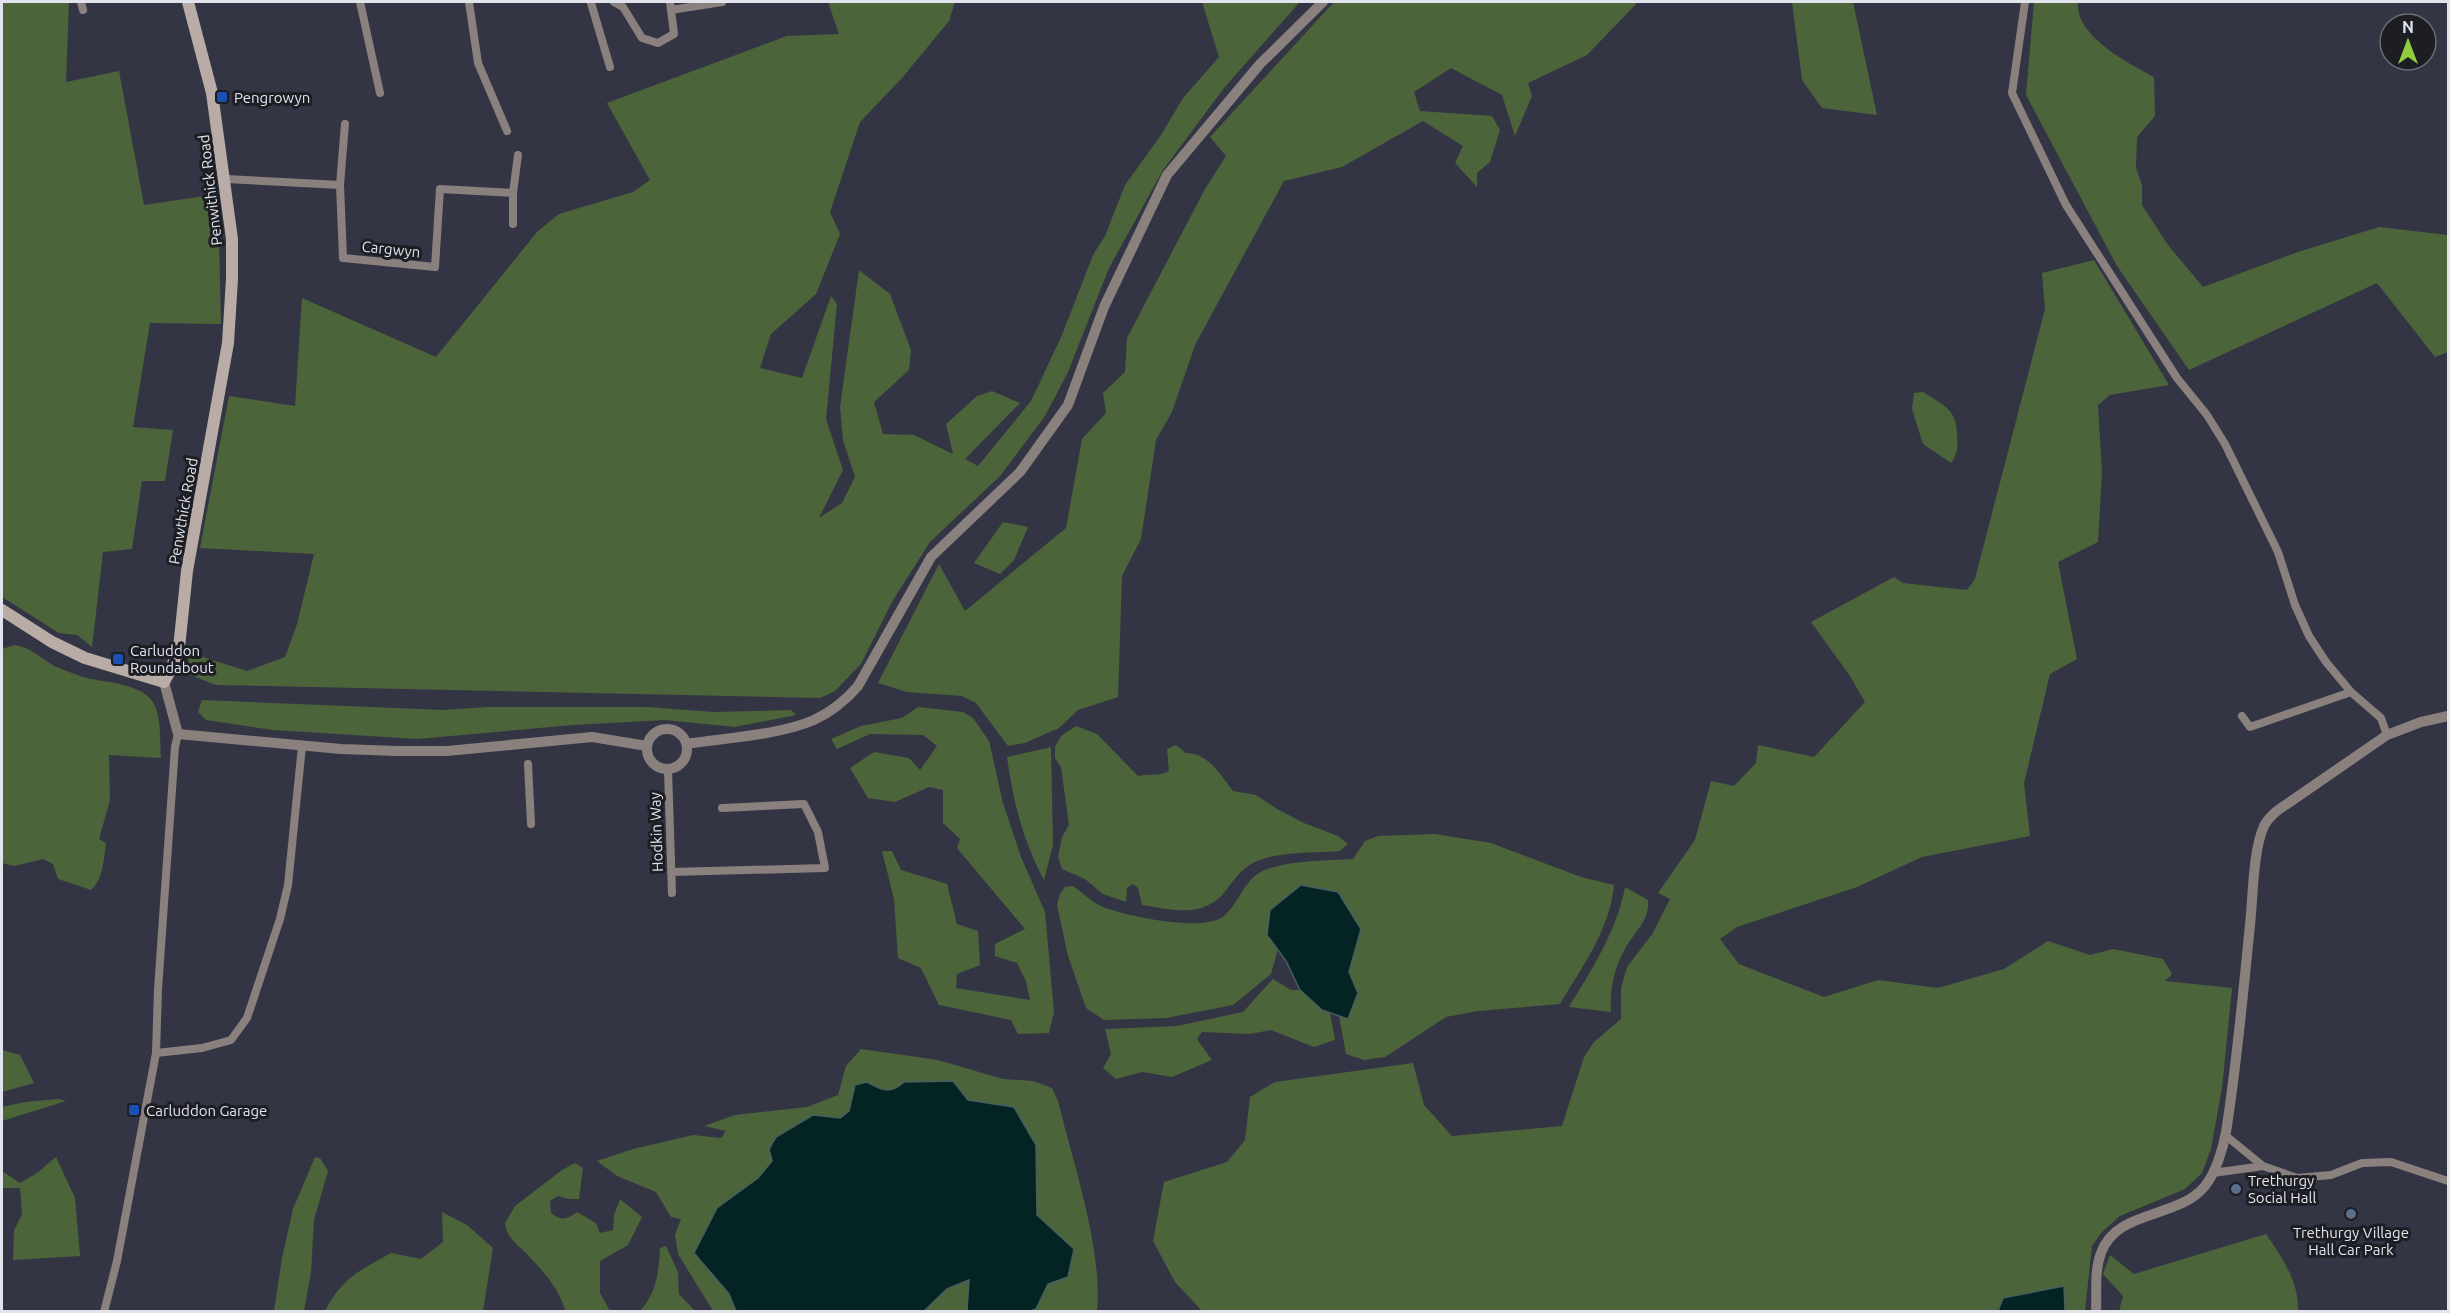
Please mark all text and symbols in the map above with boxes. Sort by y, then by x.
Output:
north arrow [2378,12,2438,72]
text: N [2402,18,2414,36]
place label: Pengrowyn [234,89,310,106]
marker: Pengrowyn [215,90,229,104]
street label: Penwithick Road [195,134,225,246]
street label: Cargwyn [361,237,421,261]
street label: Penwthick Road [165,456,201,566]
place label: Carluddon Roundabout [130,642,214,676]
marker: Carluddon Roundabout [111,652,125,666]
street label: Hodkin Way [646,792,666,872]
place label: Carluddon Garage [146,1102,267,1119]
marker: Carluddon Garage [127,1103,141,1117]
place label: Trethurgy Social Hall [2248,1172,2316,1206]
marker: Trethurgy Social Hall [2229,1182,2243,1196]
marker: Trethurgy Village Hall Car Park [2344,1207,2358,1221]
place label: Trethurgy Village Hall Car Park [2293,1224,2409,1258]

